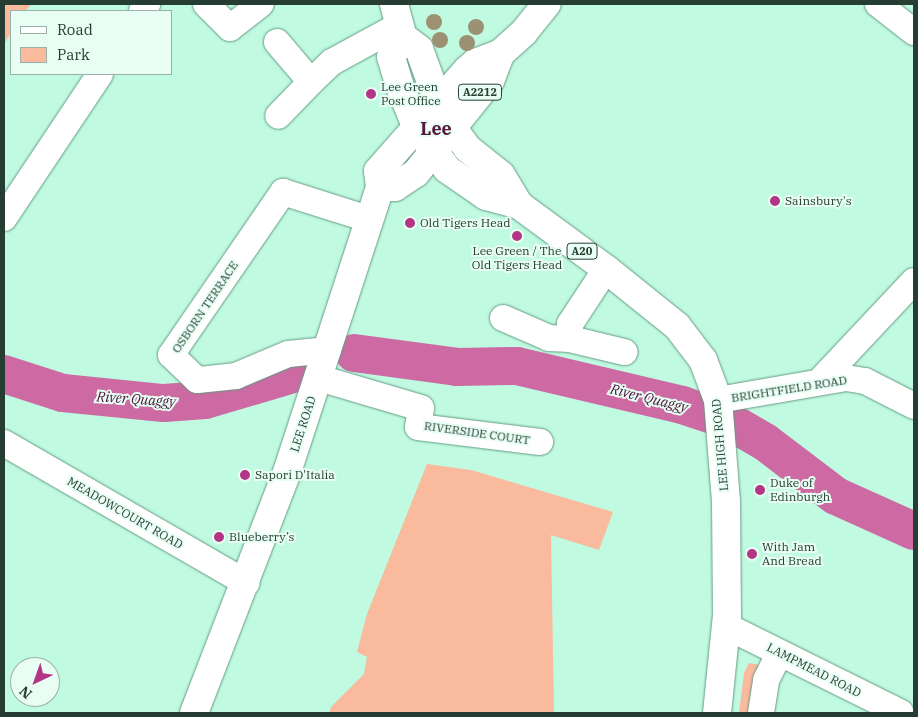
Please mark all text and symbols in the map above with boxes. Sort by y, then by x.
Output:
legend [10,10,172,75]
text: Road [57,20,93,39]
text: Park [57,45,90,64]
place label: Lee Green Post Office [381,80,441,108]
road number: A2212 [458,84,502,100]
marker: Lee Green Post Office [365,88,377,100]
district label: Lee [420,118,452,140]
place label: Sainsbury's [785,194,852,208]
marker: Sainsbury's [769,195,781,207]
place label: Old Tigers Head [420,216,511,230]
marker: Old Tigers Head [404,217,416,229]
marker: Lee Green / The Old Tigers Head [511,230,523,242]
road number: A20 [566,242,598,260]
place label: Lee Green / The Old Tigers Head [472,244,562,272]
street label: OSBORN TERRACE [169,258,241,356]
street label: BRIGHTFIELD ROAD [730,373,848,405]
water label: River Quaggy [609,380,689,416]
water label: River Quaggy [96,388,176,410]
street label: LEE ROAD [287,394,319,454]
street label: LEE HIGH ROAD [709,398,731,492]
street label: RIVERSIDE COURT [423,418,531,448]
place label: Sapori D'Italia [255,468,335,482]
marker: Sapori D'Italia [239,469,251,481]
street label: MEADOWCOURT ROAD [65,474,185,552]
place label: Duke of Edinburgh [770,476,830,504]
marker: Duke of Edinburgh [754,484,766,496]
place label: Blueberry’s [229,530,294,544]
marker: Blueberry’s [213,531,225,543]
place label: With Jam And Bread [762,540,822,568]
marker: With Jam And Bread [746,548,758,560]
street label: LAMPMEAD ROAD [764,640,864,700]
north arrow [10,657,60,707]
text: N [15,682,36,703]

